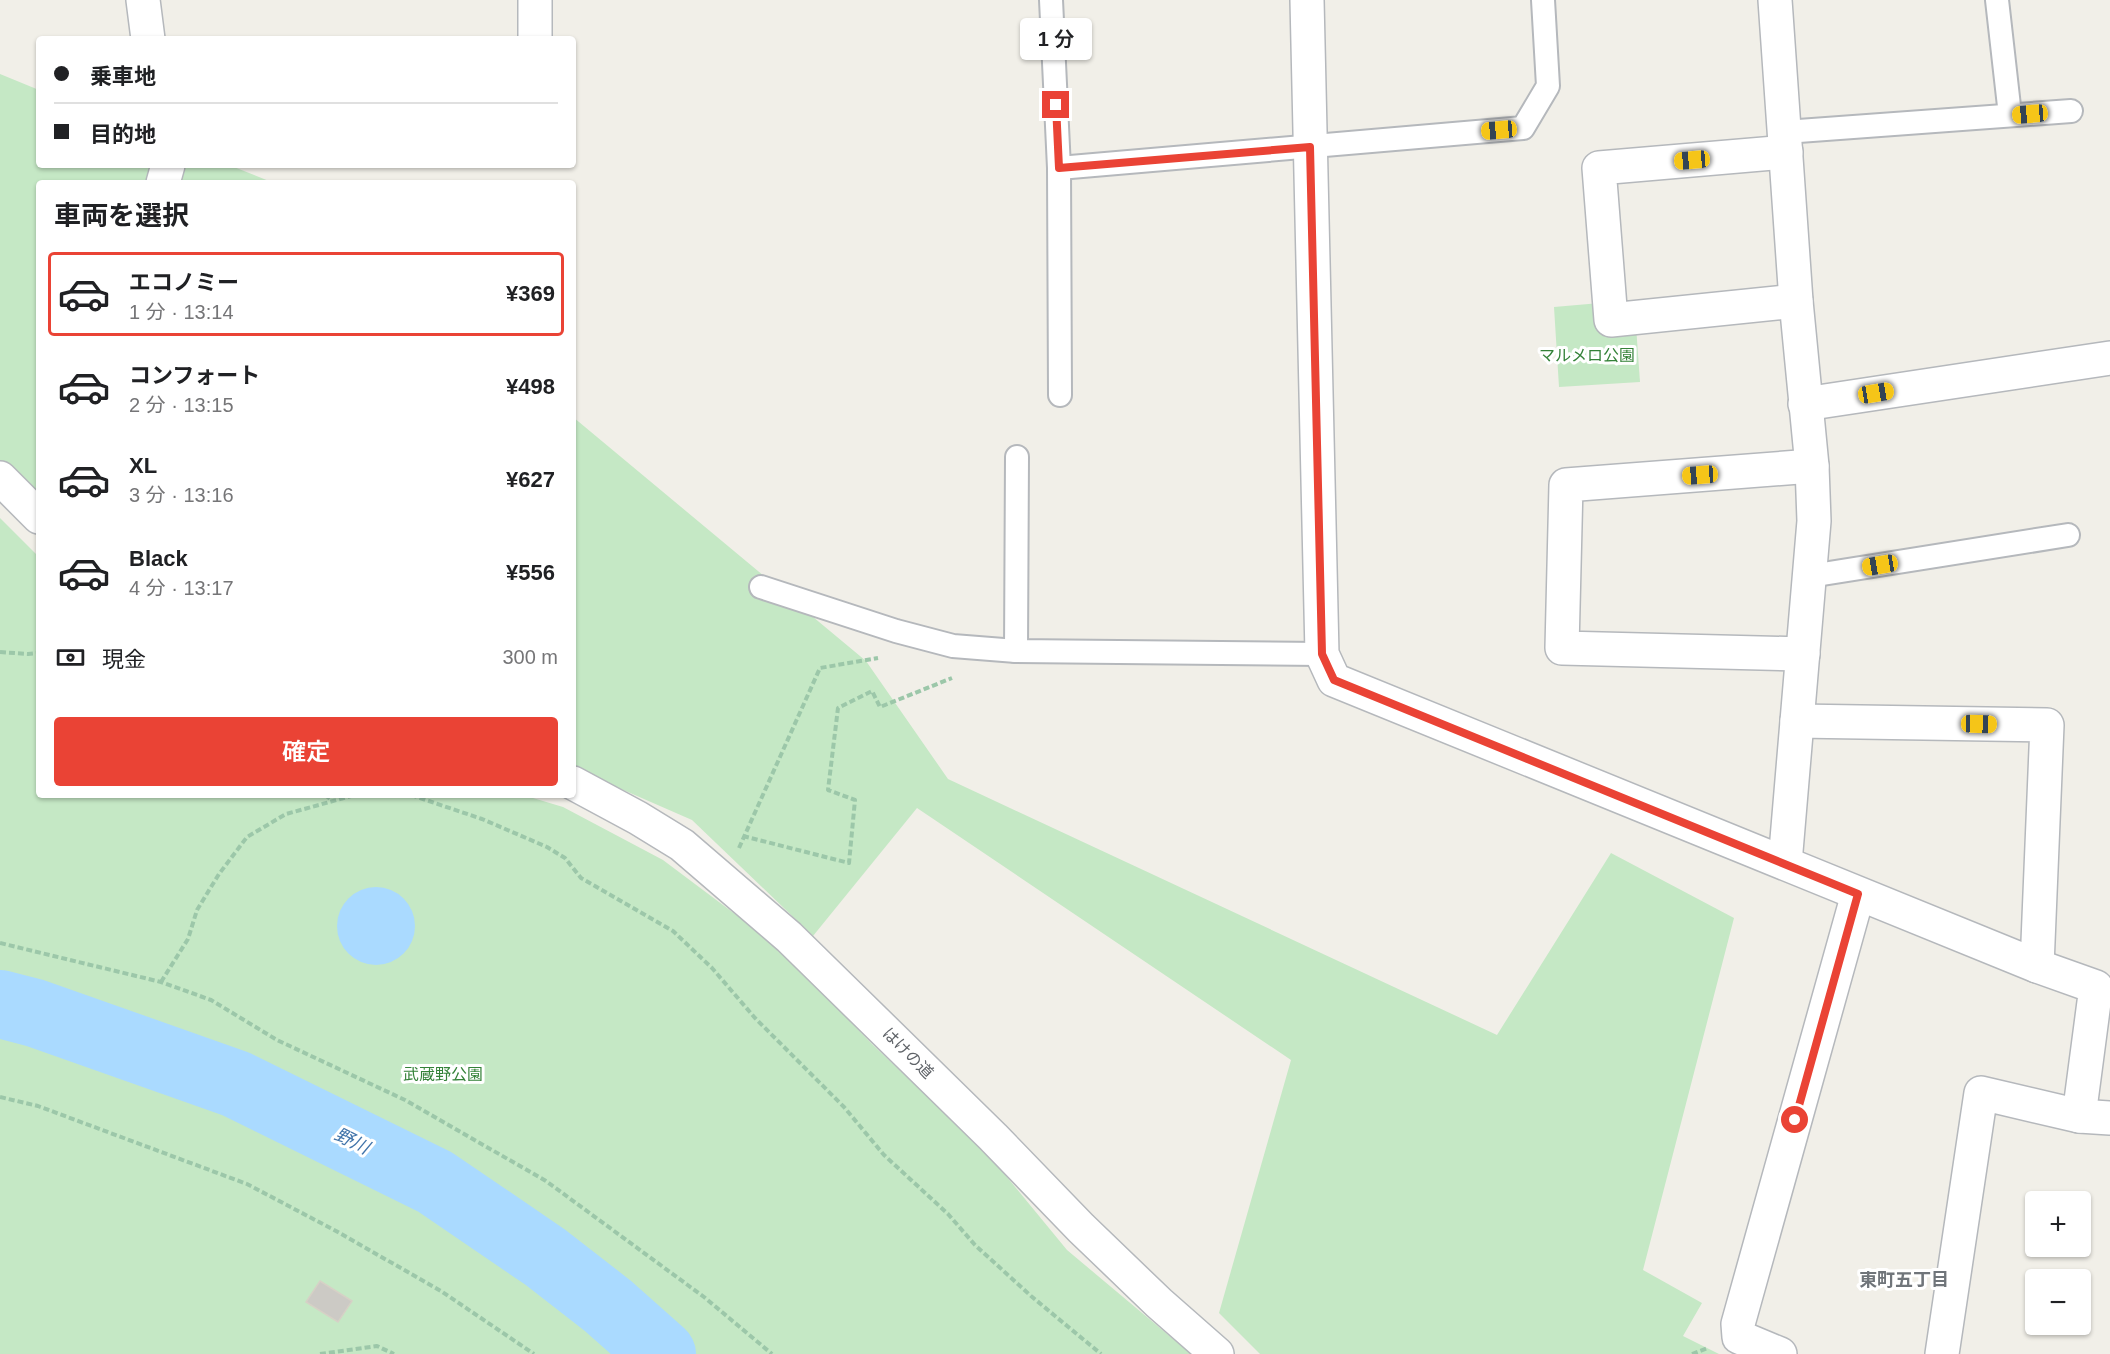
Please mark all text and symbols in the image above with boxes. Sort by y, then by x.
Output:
callout: 1 分 [1020,18,1092,60]
text: 1 分 [1038,28,1074,50]
text: 乗車地 [90,64,156,89]
route end [1042,91,1069,118]
car [2011,103,2049,125]
car [1480,119,1518,141]
text: 目的地 [90,122,156,147]
car [1673,149,1711,171]
text: 車両を選択 [54,201,189,231]
icon: car [57,267,111,321]
text: エコノミー [129,270,239,295]
text: ¥369 [506,281,555,306]
text: 1 分 · 13:14 [129,301,234,323]
park label: マルメロ公園 [1539,347,1635,364]
icon: car [57,360,111,414]
text: コンフォート [129,363,260,388]
text: ¥498 [506,374,555,399]
car [1857,381,1895,405]
text: 2 分 · 13:15 [129,394,234,416]
icon: car [57,453,111,507]
text: XL [129,453,157,478]
car [1681,465,1719,485]
text: ¥627 [506,467,555,492]
text: 3 分 · 13:16 [129,484,234,506]
icon: car [57,546,111,600]
text: Black [129,546,188,571]
car [1861,553,1899,577]
text: ¥556 [506,560,555,585]
text: 4 分 · 13:17 [129,577,234,599]
icon: cash [54,641,87,674]
text: 300 m [502,646,558,668]
text: 現金 [102,647,146,672]
car [1961,715,1997,733]
button: 確定 [54,717,558,786]
street label: はけの道 [879,1024,937,1082]
park label: 武蔵野公園 [403,1066,483,1083]
route start [1781,1106,1808,1133]
water label: 野川 [331,1124,374,1159]
map controls [2025,1191,2091,1335]
button: + [2025,1191,2091,1257]
button: − [2025,1269,2091,1335]
district label: 東町五丁目 [1859,1270,1949,1290]

